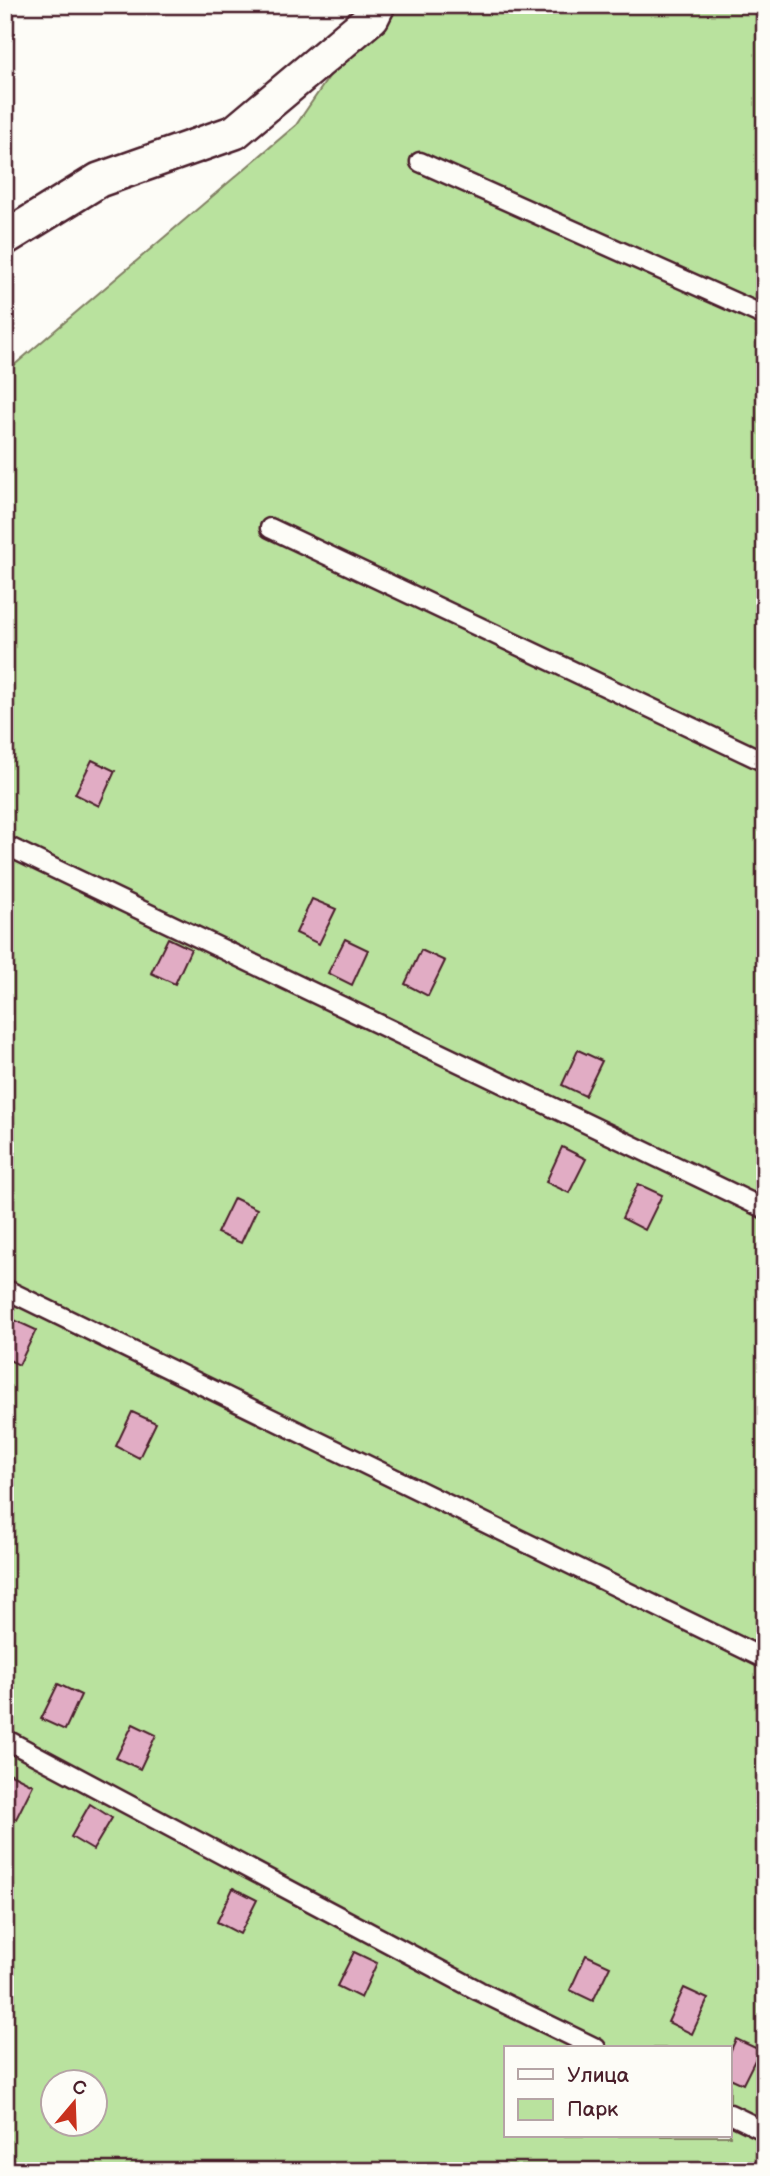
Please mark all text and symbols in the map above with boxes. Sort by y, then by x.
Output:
legend [504,2046,732,2138]
text: Улица [567,2063,630,2088]
north arrow [38,2068,108,2138]
text: С [69,2075,89,2101]
text: Парк [567,2097,618,2122]

